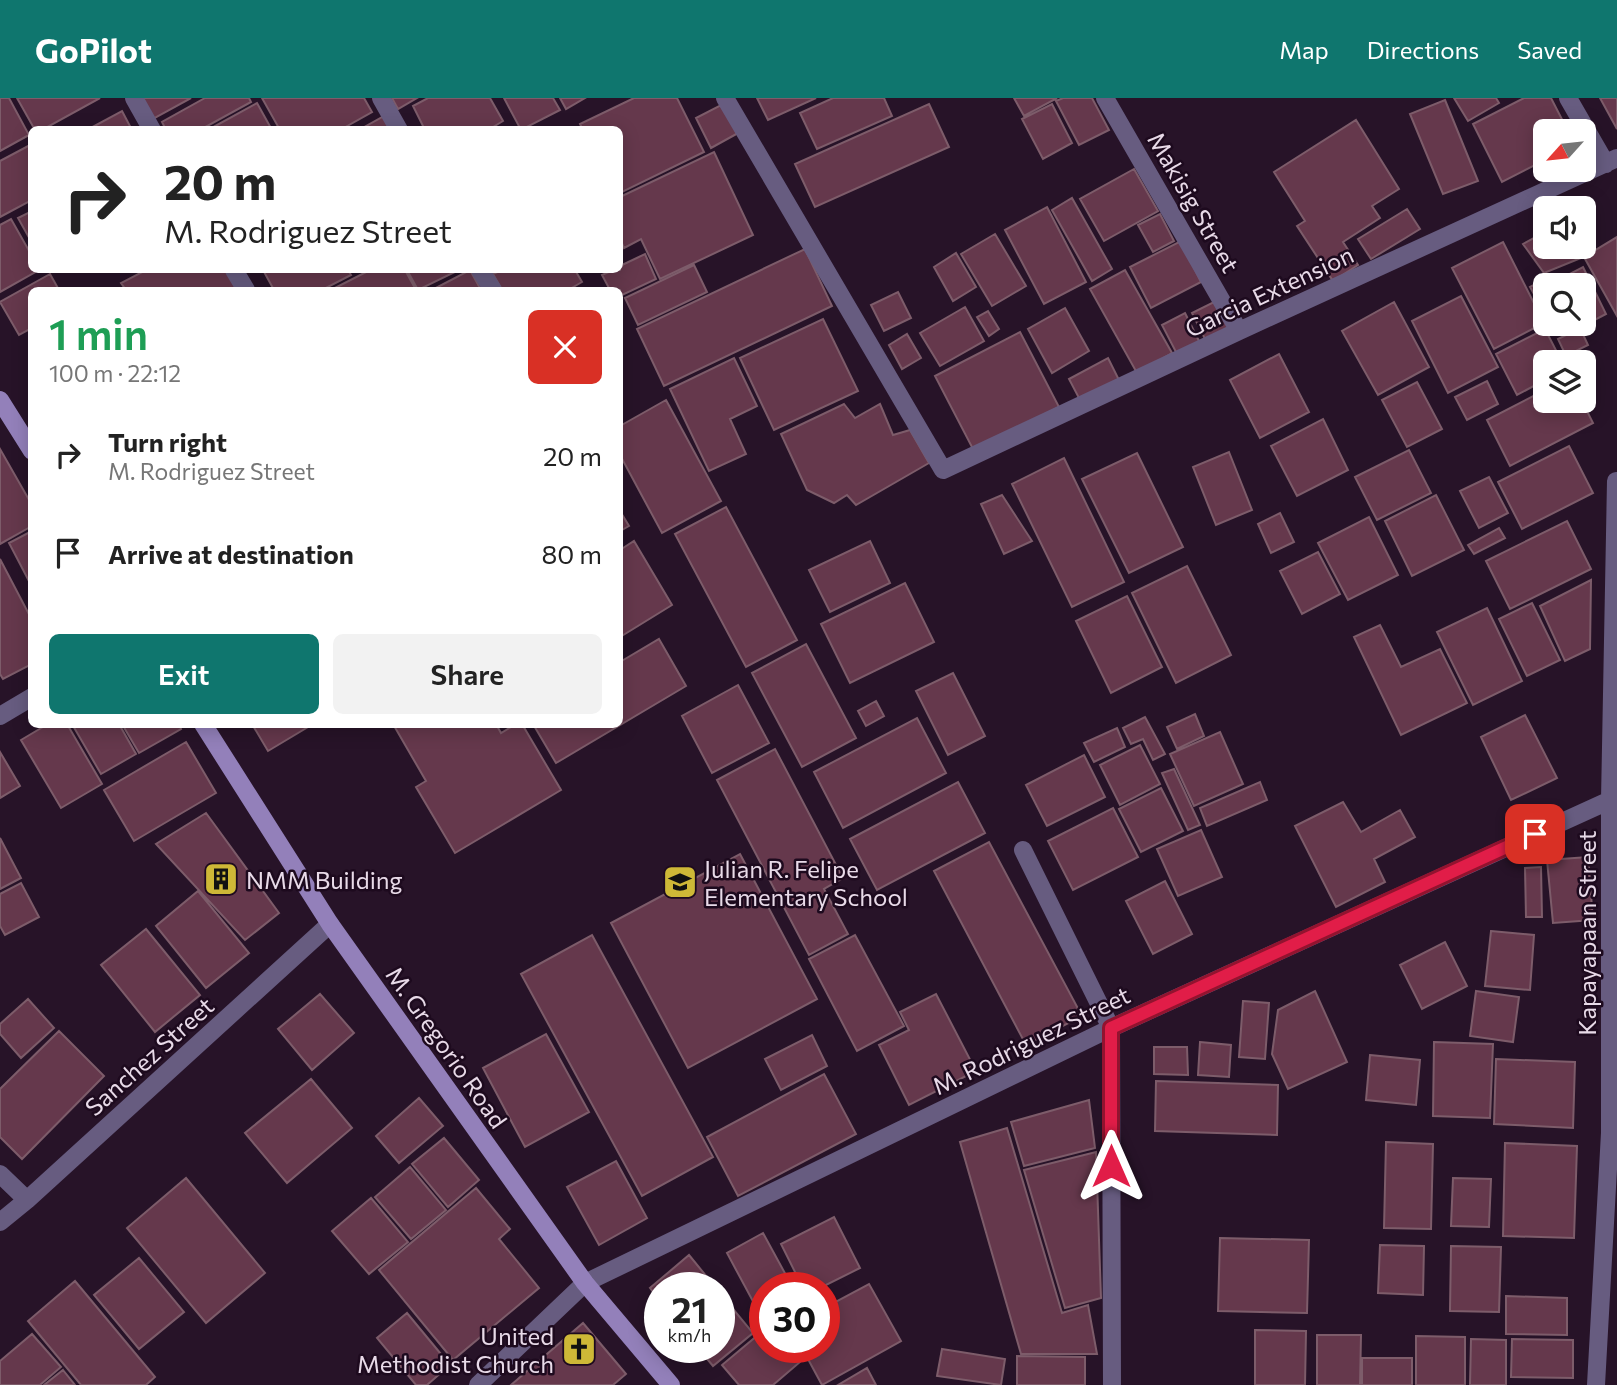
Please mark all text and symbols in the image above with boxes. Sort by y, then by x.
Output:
text: GoPilot [35,29,152,70]
text: Map [1279,35,1329,64]
text: Directions [1367,35,1479,64]
text: Saved [1517,35,1582,64]
north arrow [1533,119,1596,182]
map controls [1533,119,1596,413]
street label: Makisig Street [1142,127,1246,277]
text: 20 m [164,150,276,210]
icon: right [49,154,140,245]
button: sound [1533,196,1596,259]
text: M. Rodriguez Street [164,210,452,250]
street label: Garcia Extension [1180,239,1358,343]
button: search [1533,273,1596,336]
text: 1 min [49,307,148,359]
button: close [528,310,602,384]
button: layers [1533,350,1596,413]
text: 100 m · 22:12 [49,359,181,387]
text: Turn right [108,426,227,457]
icon: right [49,436,87,474]
text: 20 m [543,440,602,471]
text: M. Rodriguez Street [108,457,315,485]
icon: arrive [49,534,87,572]
text: Arrive at destination [108,538,354,569]
text: 80 m [542,538,602,569]
button: Exit [49,634,319,714]
button: Share [333,634,602,714]
pin [1505,804,1565,864]
icon: arrive [1516,815,1554,853]
street label: Kapayapaan Street [1572,830,1601,1036]
place label: Julian R. Felipe Elementary School [704,854,908,911]
building icon: NMM Building [202,860,240,898]
school or university icon: Julian R. Felipe Elementary School [661,863,699,901]
place label: NMM Building [246,865,403,894]
street label: M. Gregorio Road [380,961,514,1133]
street label: M. Rodriguez Street [928,980,1135,1100]
street label: Sanchez Street [79,991,219,1121]
position arrow [1074,1129,1148,1203]
speed limit sign: 30 [749,1272,840,1363]
text: 21 [672,1287,707,1330]
place label: United Methodist Church [357,1321,554,1378]
text: km/h [668,1324,711,1346]
church icon: United Methodist Church [560,1330,598,1368]

